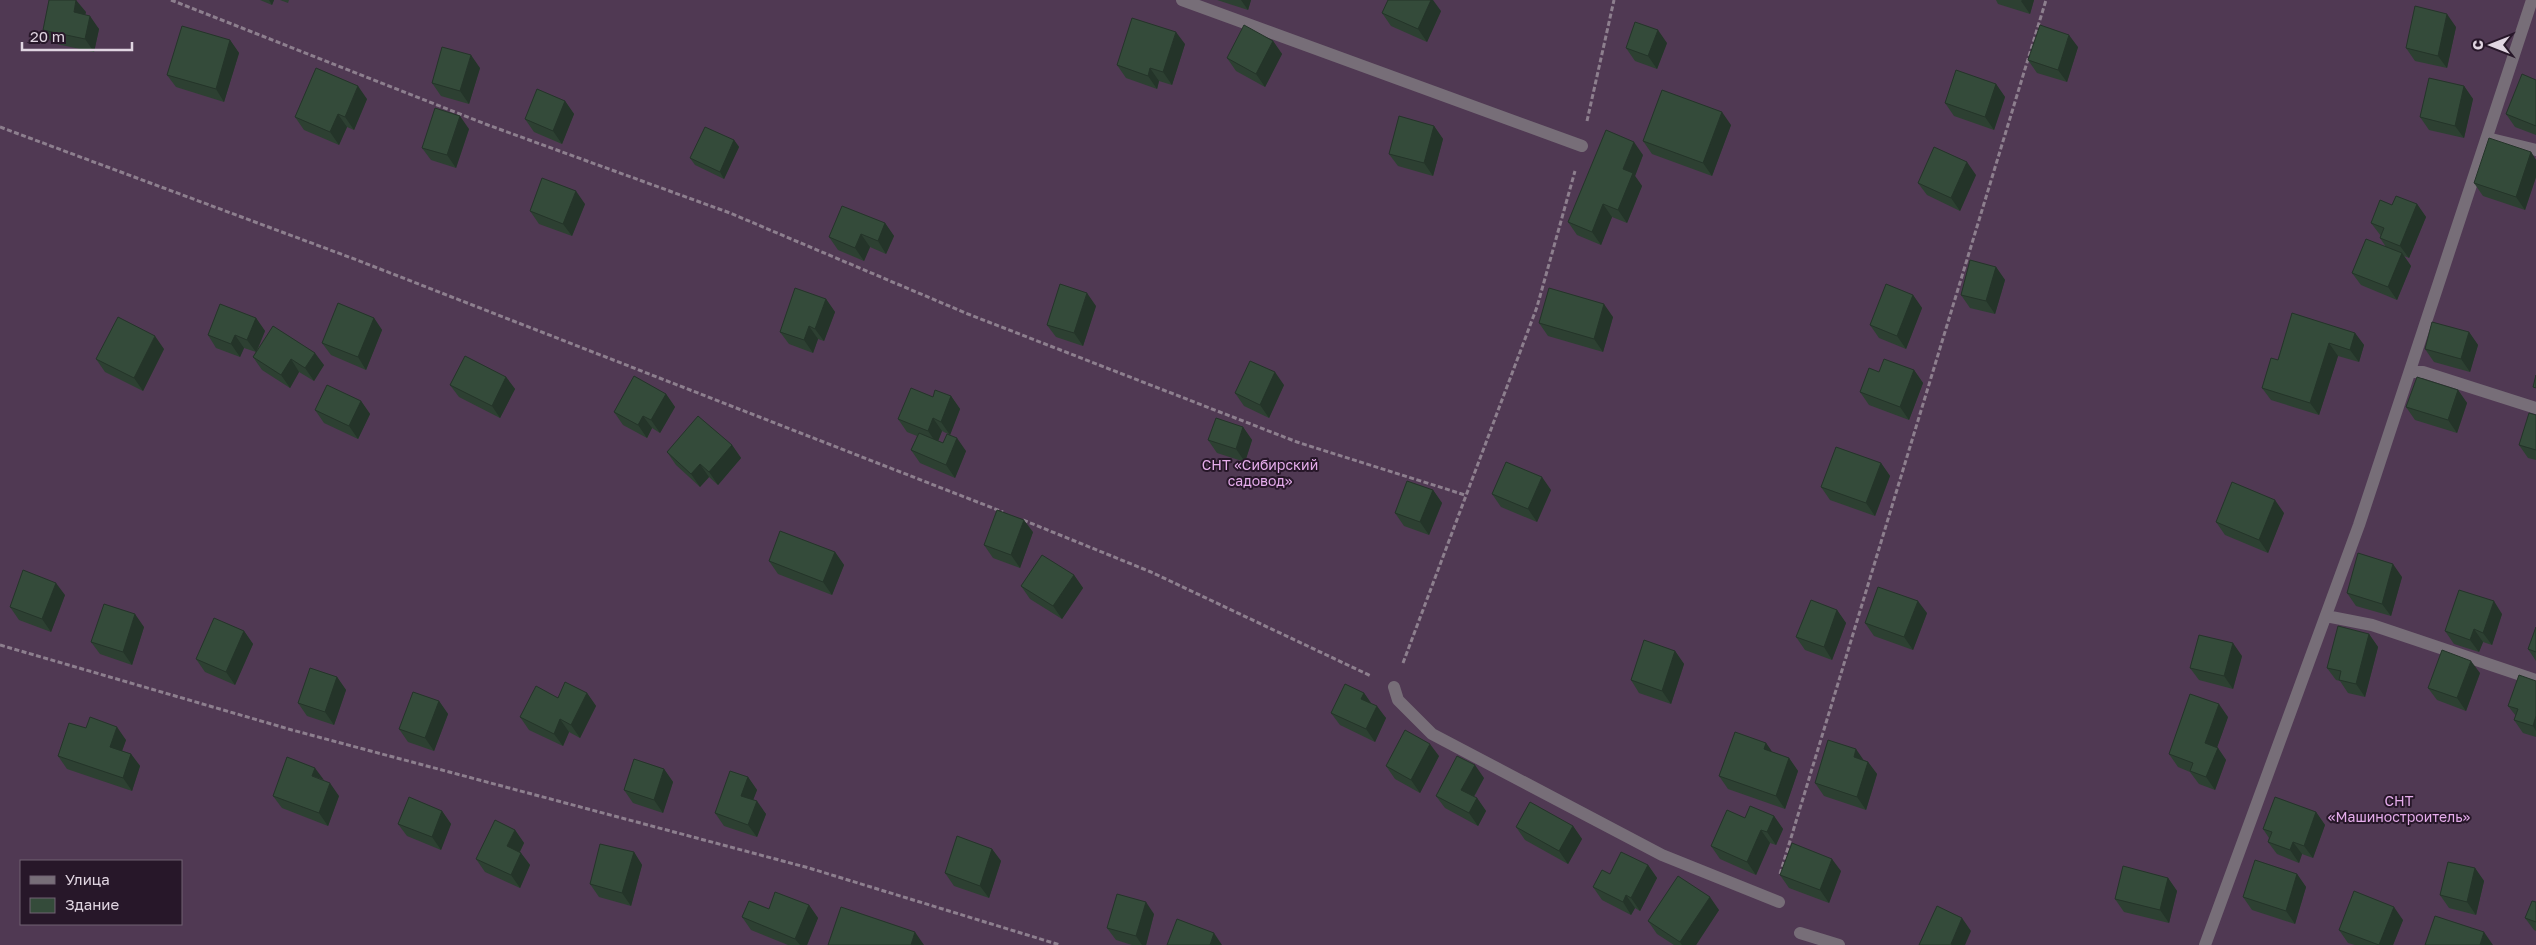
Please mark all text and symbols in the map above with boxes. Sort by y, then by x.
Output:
scale bar [22,20,132,52]
north arrow [2466,20,2516,70]
text: 20 m [30,27,65,45]
text: С [2469,40,2486,50]
park label: СНТ «Сибирский садовод» [1202,456,1318,489]
park label: СНТ «Машиностроитель» [2328,792,2471,825]
legend [20,860,182,925]
text: Улица [65,870,110,888]
text: Здание [65,895,119,913]

